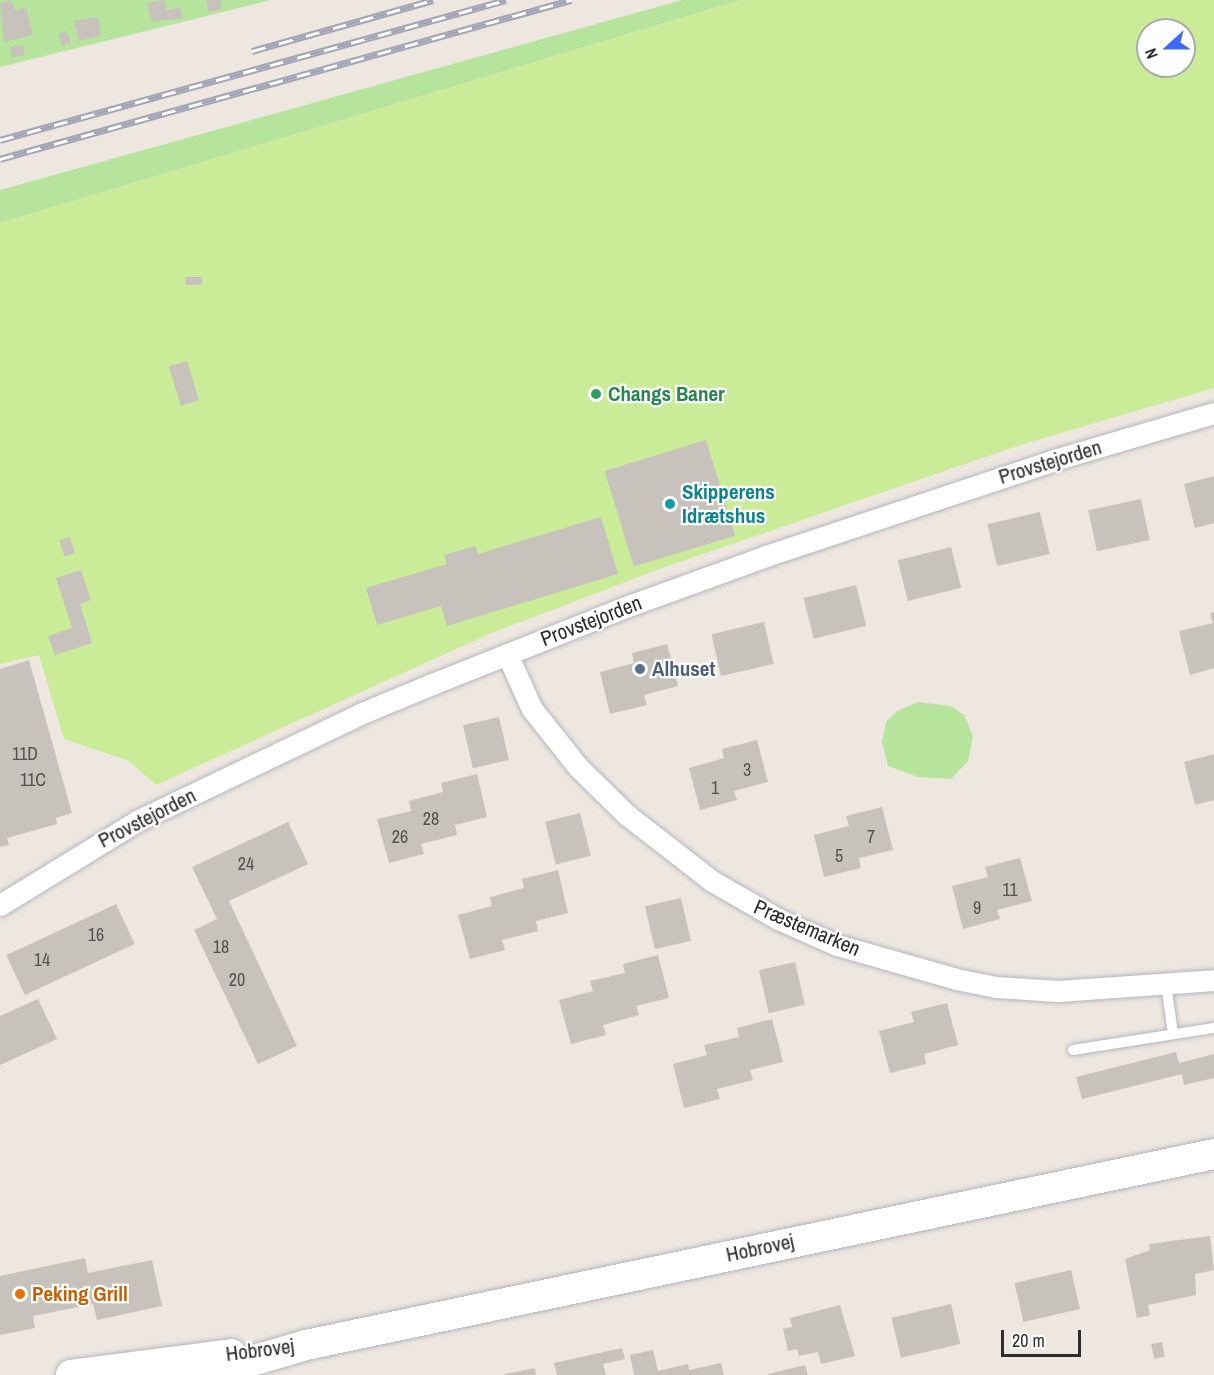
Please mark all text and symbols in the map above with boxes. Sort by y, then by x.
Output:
north arrow [1136,18,1196,78]
text: N [1139,45,1163,62]
place label: Changs Baner [608,381,725,407]
marker: Changs Baner [589,387,603,401]
street label: Provstejorden [996,434,1104,490]
place label: Skipperens Idrætshus [682,479,775,529]
marker: Skipperens Idrætshus [663,497,677,511]
street label: Provstejorden [537,590,645,652]
place label: Alhuset [652,656,715,682]
marker: Alhuset [633,662,647,676]
house number: 11D [12,743,38,765]
house number: 3 [743,759,751,781]
house number: 11C [20,769,46,791]
house number: 1 [711,777,719,799]
street label: Provstejorden [94,783,200,853]
house number: 28 [423,808,439,830]
house number: 26 [392,826,408,848]
house number: 7 [867,826,875,848]
house number: 5 [835,845,843,867]
house number: 24 [238,853,254,875]
house number: 11 [1002,879,1018,901]
street label: Præstemarken [750,894,864,962]
house number: 9 [973,897,981,919]
house number: 16 [88,924,104,946]
house number: 18 [213,936,229,958]
house number: 14 [34,949,50,971]
house number: 20 [229,969,245,991]
street label: Hobrovej [724,1229,796,1267]
place label: Peking Grill [32,1281,128,1307]
marker: Peking Grill [13,1287,27,1301]
scale bar [1004,1318,1084,1356]
text: 20 m [1012,1328,1045,1353]
street label: Hobrovej [224,1333,296,1367]

